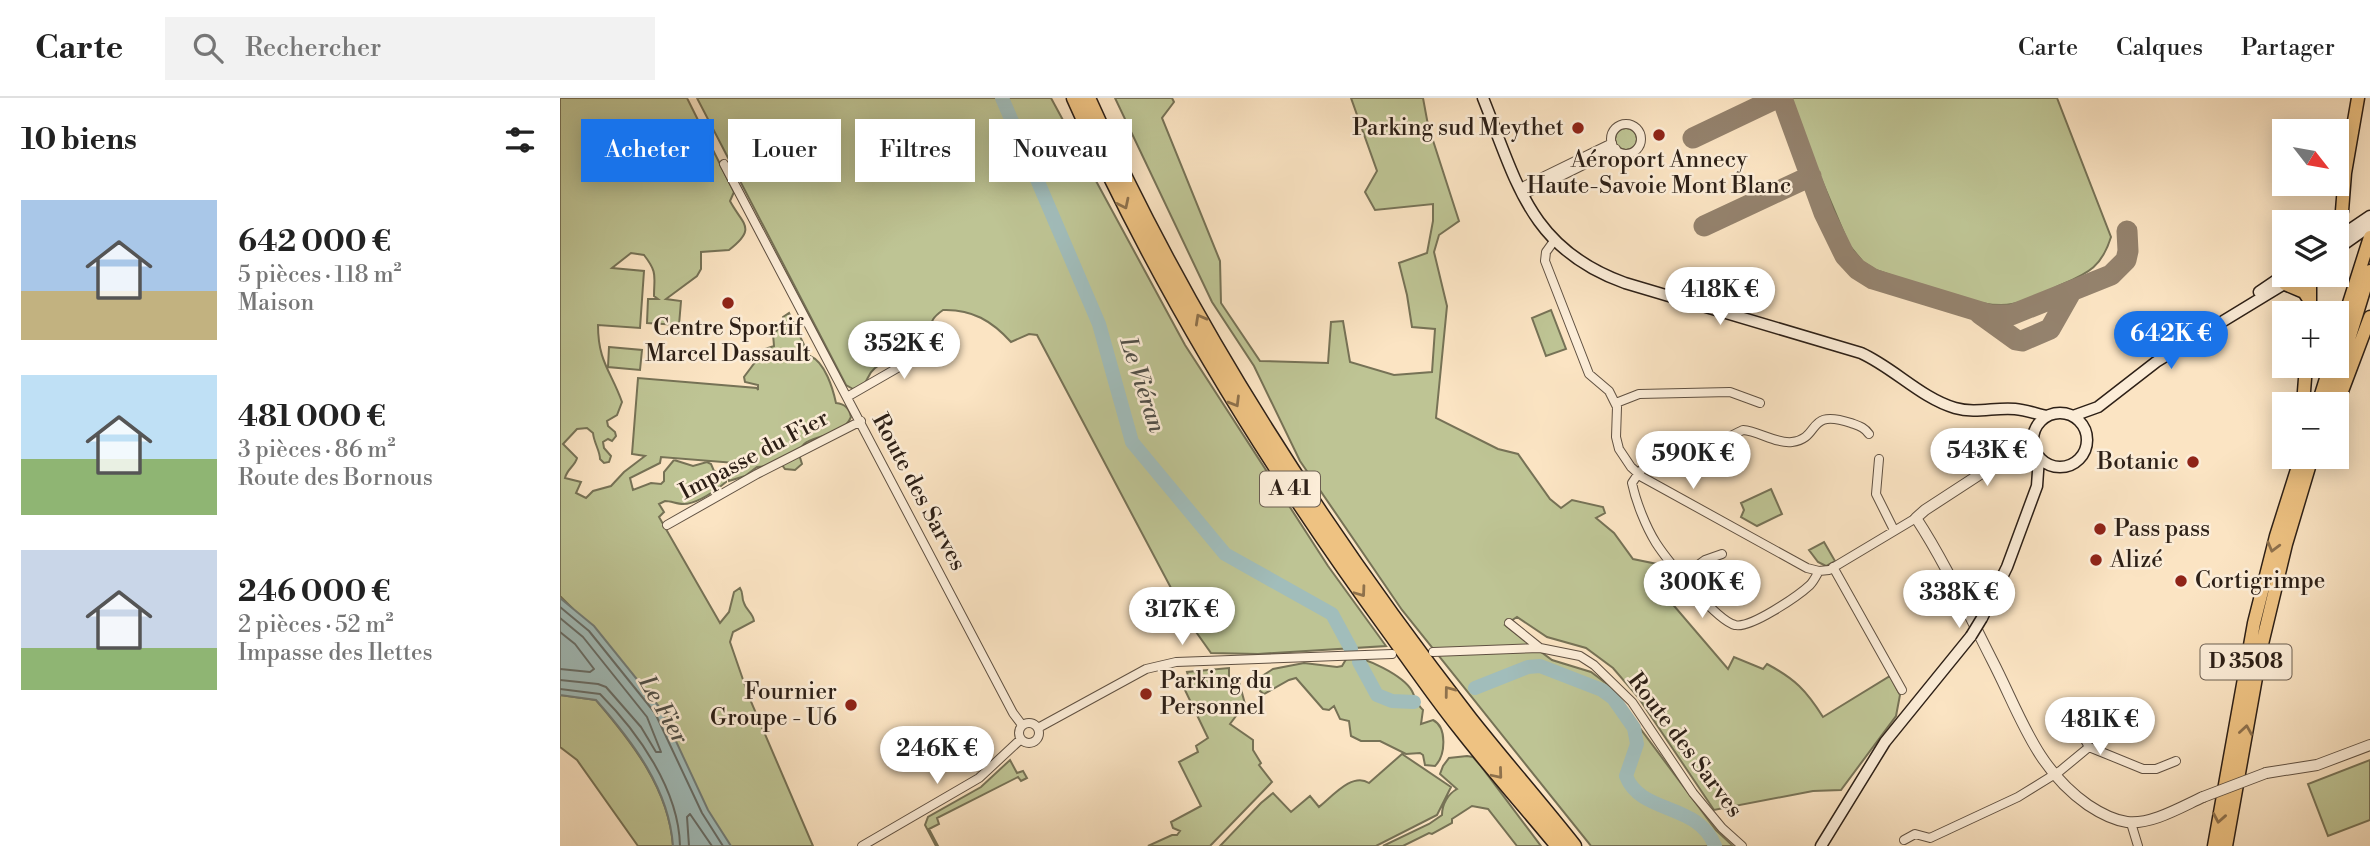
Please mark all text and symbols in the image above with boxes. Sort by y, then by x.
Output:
search box [165,17,655,80]
text: Carte [35,28,123,69]
icon: search [189,29,227,67]
text: Rechercher [245,32,381,64]
text: Carte [2018,33,2078,63]
text: Calques [2116,33,2203,63]
text: Partager [2241,33,2335,63]
place label: Parking sud Meythet [1352,114,1564,142]
chip: Acheter [581,119,714,182]
chip: Louer [728,119,841,182]
chip: Filtres [855,119,975,182]
chip: Nouveau [989,119,1132,182]
north arrow [2272,119,2348,196]
map controls [2272,119,2349,469]
marker: Parking sud Meythet [1570,120,1586,136]
text: 10 biens [21,121,137,159]
icon: filters [501,121,539,159]
marker: Aéroport Annecy Haute-Savoie Mont Blanc [1651,127,1667,143]
place label: Aéroport Annecy Haute-Savoie Mont Blanc [1527,146,1791,200]
one-way arrow [1116,197,1130,209]
button: layers [2272,210,2349,287]
text: 642 000 € [238,223,391,261]
icon: home [77,228,161,312]
text: 5 pièces · 118 m² [238,261,402,289]
pin: 418K € [1663,268,1777,327]
text: 418K € [1681,276,1759,304]
text: Maison [238,289,314,317]
marker: Centre Sportif Marcel Dassault [720,295,736,311]
button: + [2272,301,2349,378]
pin: 642K € [2114,312,2228,371]
place label: Centre Sportif Marcel Dassault [645,314,811,368]
one-way arrow [1195,314,1208,326]
text: 642K € [2130,320,2212,348]
pin: 352K € [847,322,961,381]
text: 352K € [864,330,944,358]
water label: Le Viéran [1112,333,1172,437]
button: − [2272,392,2349,469]
one-way arrow [1227,395,1240,408]
text: 481 000 € [238,398,386,436]
icon: home [77,403,161,487]
street label: Impasse du Fier [675,404,834,506]
street label: Route des Sarves [866,409,972,575]
pin: 543K € [1930,428,2044,488]
pin: 590K € [1636,432,1750,491]
text: 3 pièces · 86 m² [238,436,396,464]
text: 543K € [1946,437,2028,465]
text: 590K € [1652,440,1734,468]
place label: Botanic [2096,448,2179,476]
marker: Botanic [2185,454,2201,470]
text: Route des Bornous [238,464,433,492]
road number: A 41 [1260,472,1320,506]
place label: Pass pass [2114,515,2210,543]
marker: Pass pass [2092,521,2108,537]
one-way arrow [2267,541,2281,553]
place label: Alizé [2109,546,2163,574]
marker: Alizé [2088,552,2104,568]
pin: 300K € [1645,560,1759,620]
place label: Cortigrimpe [2195,567,2325,595]
text: 300K € [1660,569,1744,597]
pin: 338K € [1902,570,2016,630]
text: 246 000 € [238,573,391,611]
marker: Cortigrimpe [2173,573,2189,589]
icon: home [77,578,161,662]
text: 338K € [1919,579,1999,607]
one-way arrow [1352,584,1365,597]
pin: 317K € [1125,588,1239,647]
text: 317K € [1145,596,1219,624]
text: 2 pièces · 52 m² [238,611,394,639]
text: Impasse des Ilettes [238,639,433,667]
road number: D 3508 [2200,644,2292,680]
place label: Parking du Personnel [1160,667,1272,721]
street label: Route des Sarves [1621,667,1749,823]
water label: Le Fier [631,670,695,750]
place label: Fournier Groupe - U6 [710,678,837,732]
marker: Parking du Personnel [1138,686,1154,702]
one-way arrow [1445,686,1458,698]
marker: Fournier Groupe - U6 [843,697,859,713]
pin: 481K € [2043,698,2157,757]
text: 481K € [2061,706,2139,734]
one-way arrow [2238,724,2253,736]
pin: 246K € [880,726,994,786]
text: 246K € [896,735,978,763]
one-way arrow [1490,765,1502,778]
one-way arrow [2212,812,2227,824]

